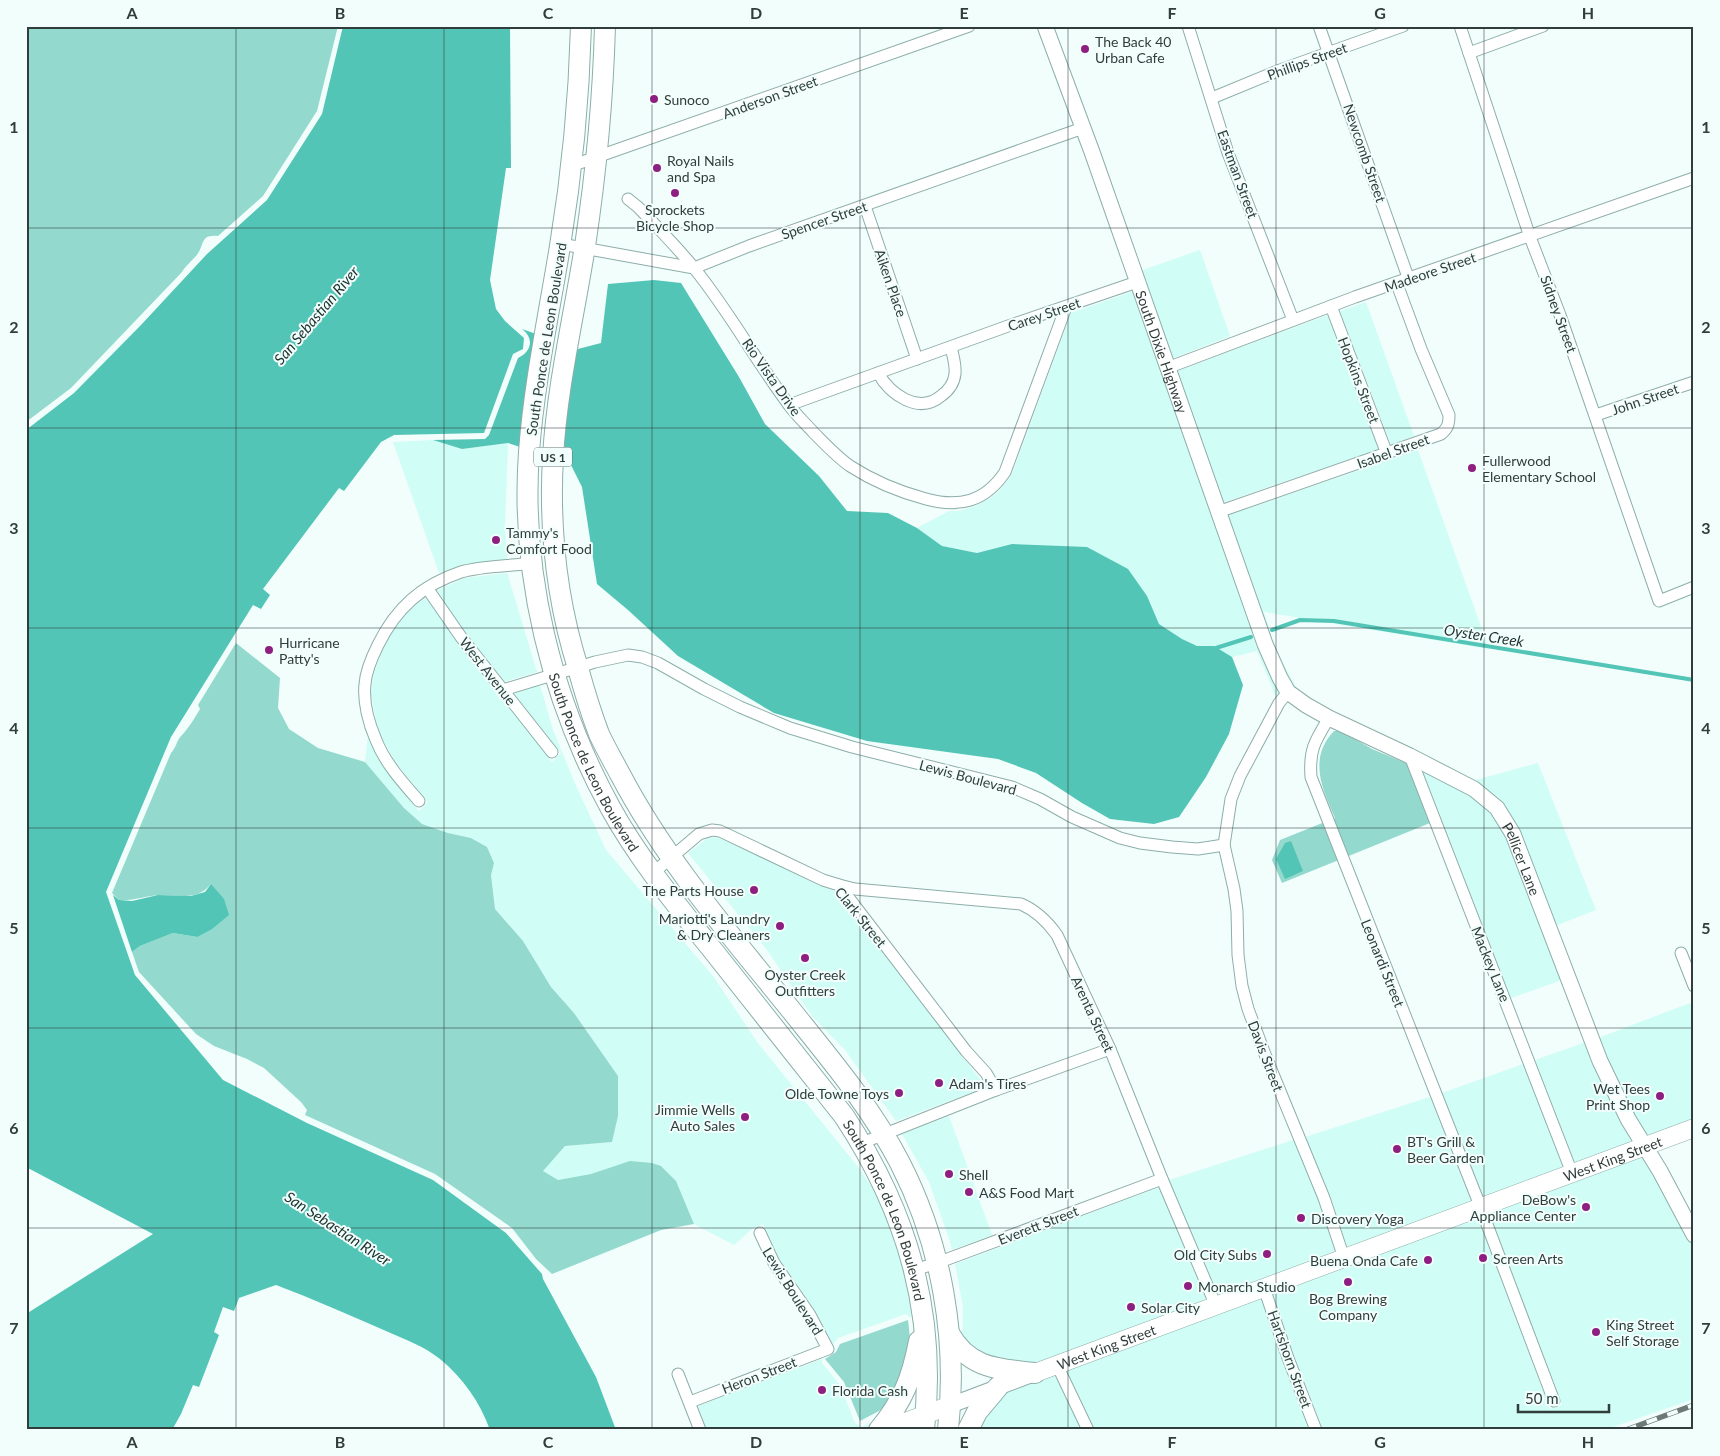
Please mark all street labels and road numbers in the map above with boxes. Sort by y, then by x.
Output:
street label: Phillips Street [1265,39,1349,83]
street label: Anderson Street [720,72,820,122]
street label: Newcomb Street [1340,102,1390,204]
street label: Eastman Street [1214,127,1262,221]
street label: Spencer Street [779,197,869,243]
street label: South Ponce de Leon Boulevard [522,241,570,437]
street label: Aiken Place [871,247,911,319]
street label: Madeore Street [1382,248,1478,296]
street label: Sidney Street [1537,273,1581,355]
street label: South Dixie Highway [1133,288,1192,416]
street label: Carey Street [1005,294,1083,334]
street label: Hopkins Street [1335,334,1383,426]
street label: Rio Vista Drive [739,335,805,419]
street label: John Street [1609,380,1681,418]
street label: Isabel Street [1355,430,1431,472]
road number: US 1 [534,448,572,467]
street label: West Avenue [456,634,520,708]
street label: South Ponce de Leon Boulevard [546,671,643,854]
street label: Lewis Boulevard [918,756,1018,798]
street label: Pellicer Lane [1499,819,1544,898]
street label: Clark Street [832,884,890,950]
street label: Leonardi Street [1358,917,1408,1009]
street label: Mackey Lane [1468,924,1514,1004]
street label: Arenta Street [1068,973,1118,1055]
street label: Davis Street [1245,1018,1287,1094]
street label: South Ponce de Leon Boulevard [840,1116,929,1302]
street label: West King Street [1561,1132,1664,1184]
street label: Everett Street [996,1202,1080,1248]
street label: Lewis Boulevard [759,1244,827,1338]
street label: Hartshorn Street [1264,1308,1316,1410]
street label: West King Street [1055,1320,1158,1373]
street label: Heron Street [719,1353,799,1397]

